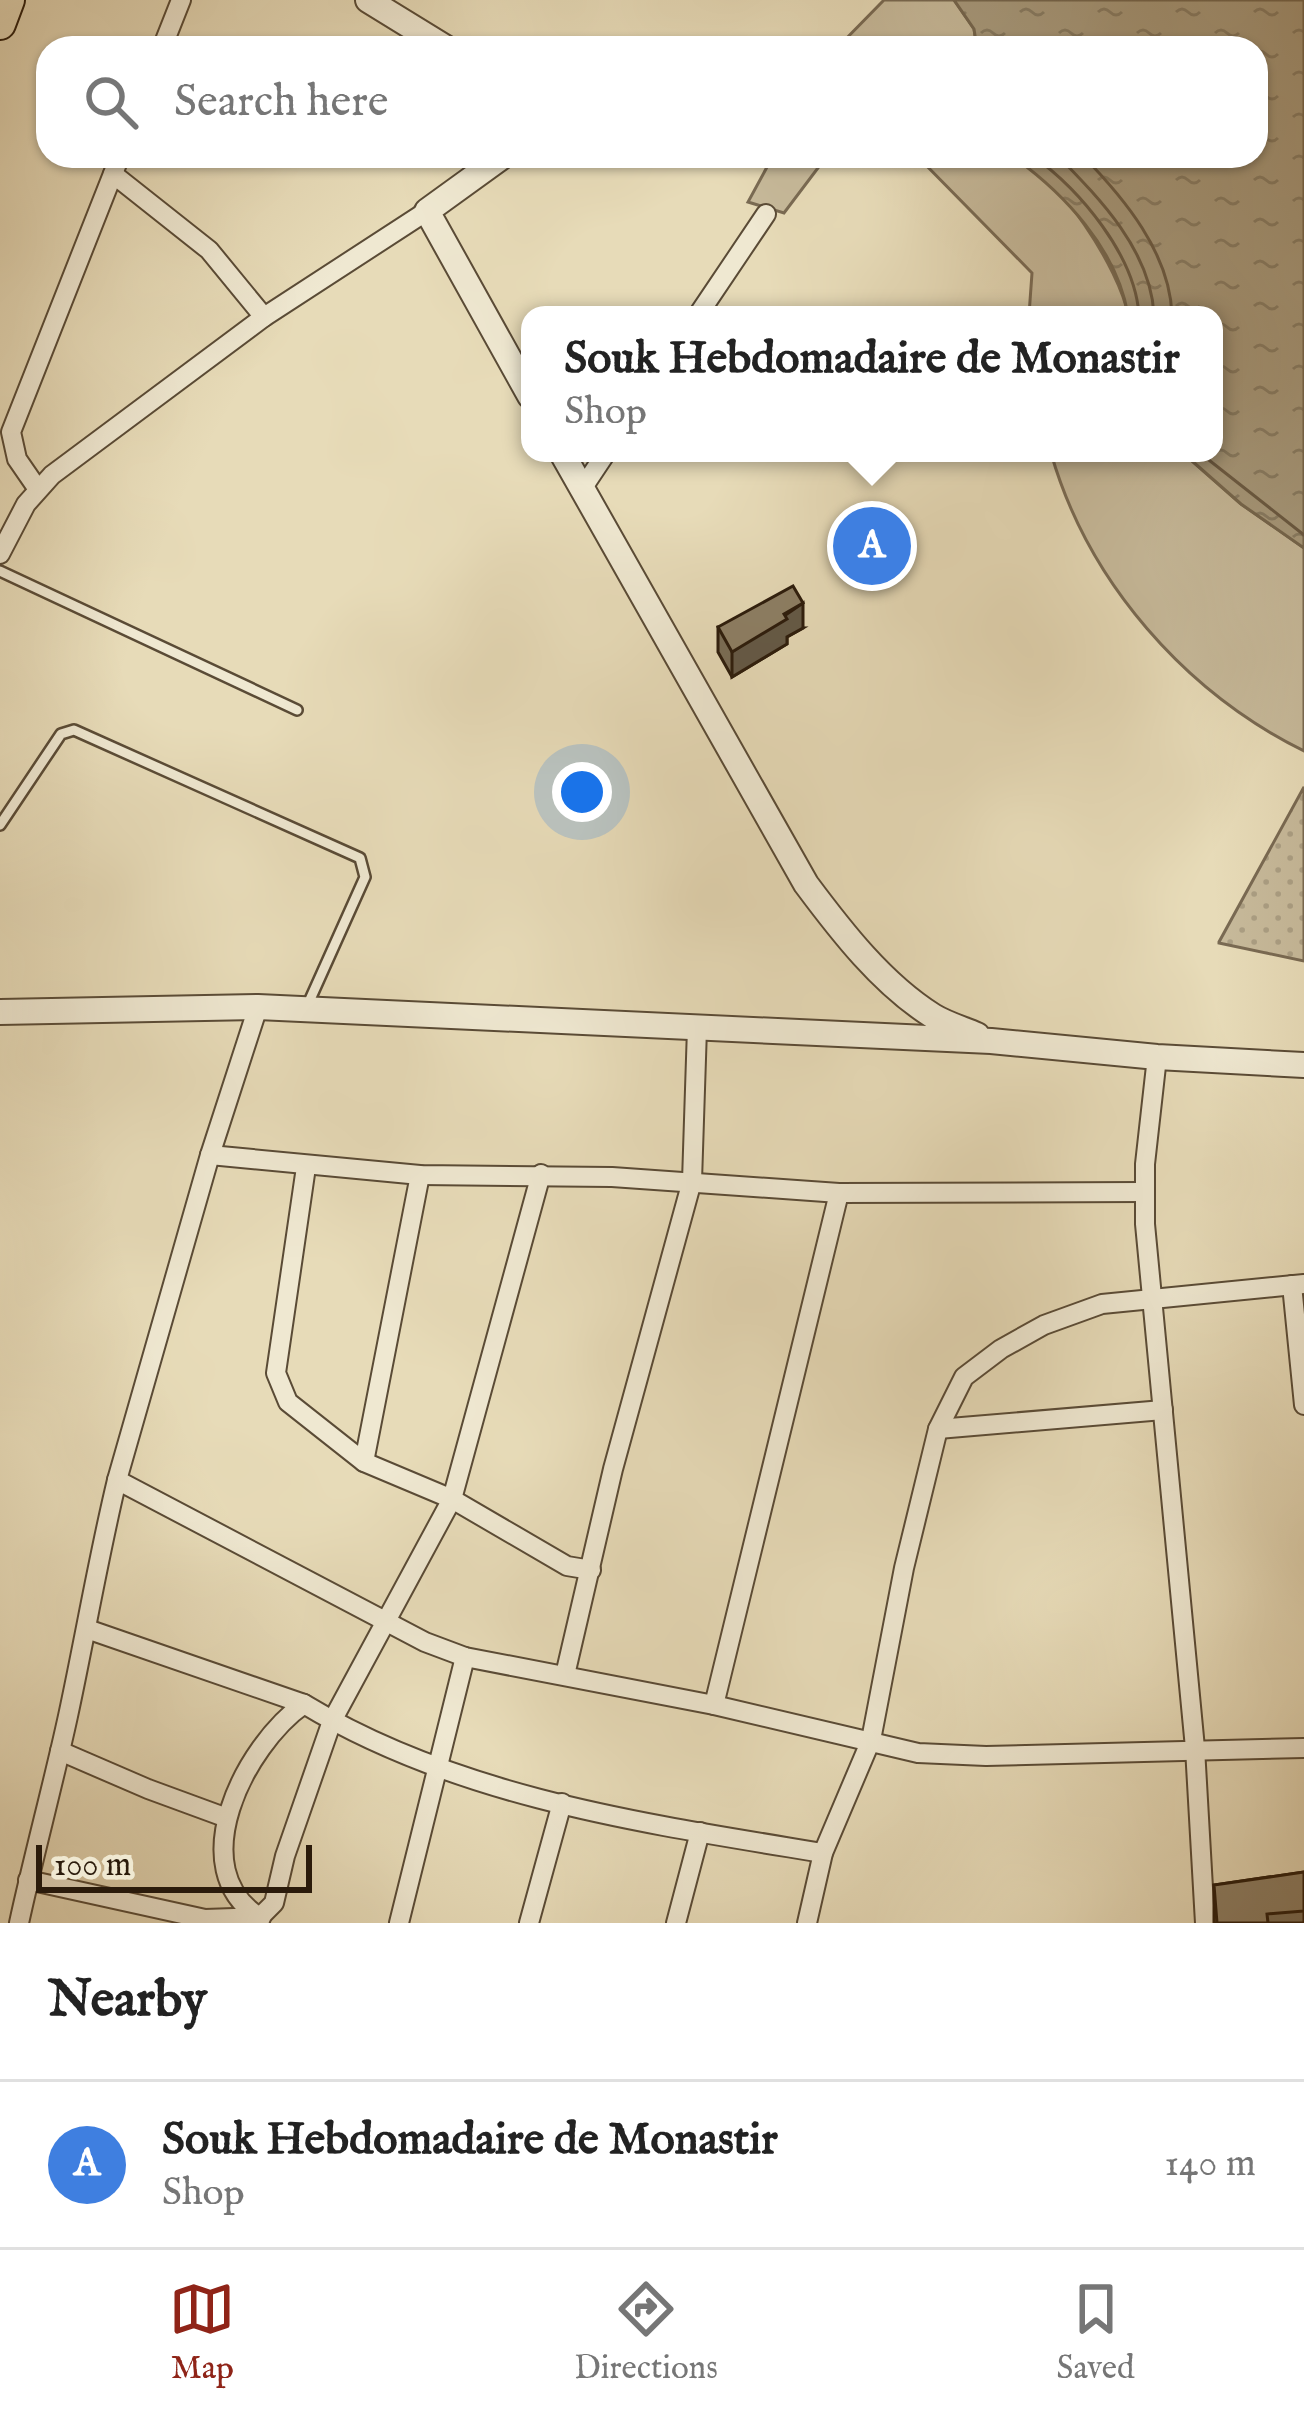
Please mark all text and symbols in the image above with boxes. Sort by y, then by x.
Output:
search box [36,36,1268,168]
icon: search [78,69,144,135]
text: Search here [174,74,388,131]
popup [521,306,1223,462]
text: Souk Hebdomadaire de Monastir [564,331,1180,388]
text: Shop [564,388,647,437]
pin: A [833,501,911,591]
your location [552,762,612,822]
scale bar [36,1839,312,1892]
text: 100 m [54,1845,131,1887]
text: Nearby [48,1969,207,2034]
text: Souk Hebdomadaire de Monastir [162,2112,778,2169]
text: A [74,2140,100,2189]
text: 140 m [1165,2140,1256,2189]
text: Shop [162,2169,245,2218]
tab: Map [169,2276,235,2390]
tab: Directions [574,2276,718,2390]
tab: Saved [1057,2276,1135,2390]

